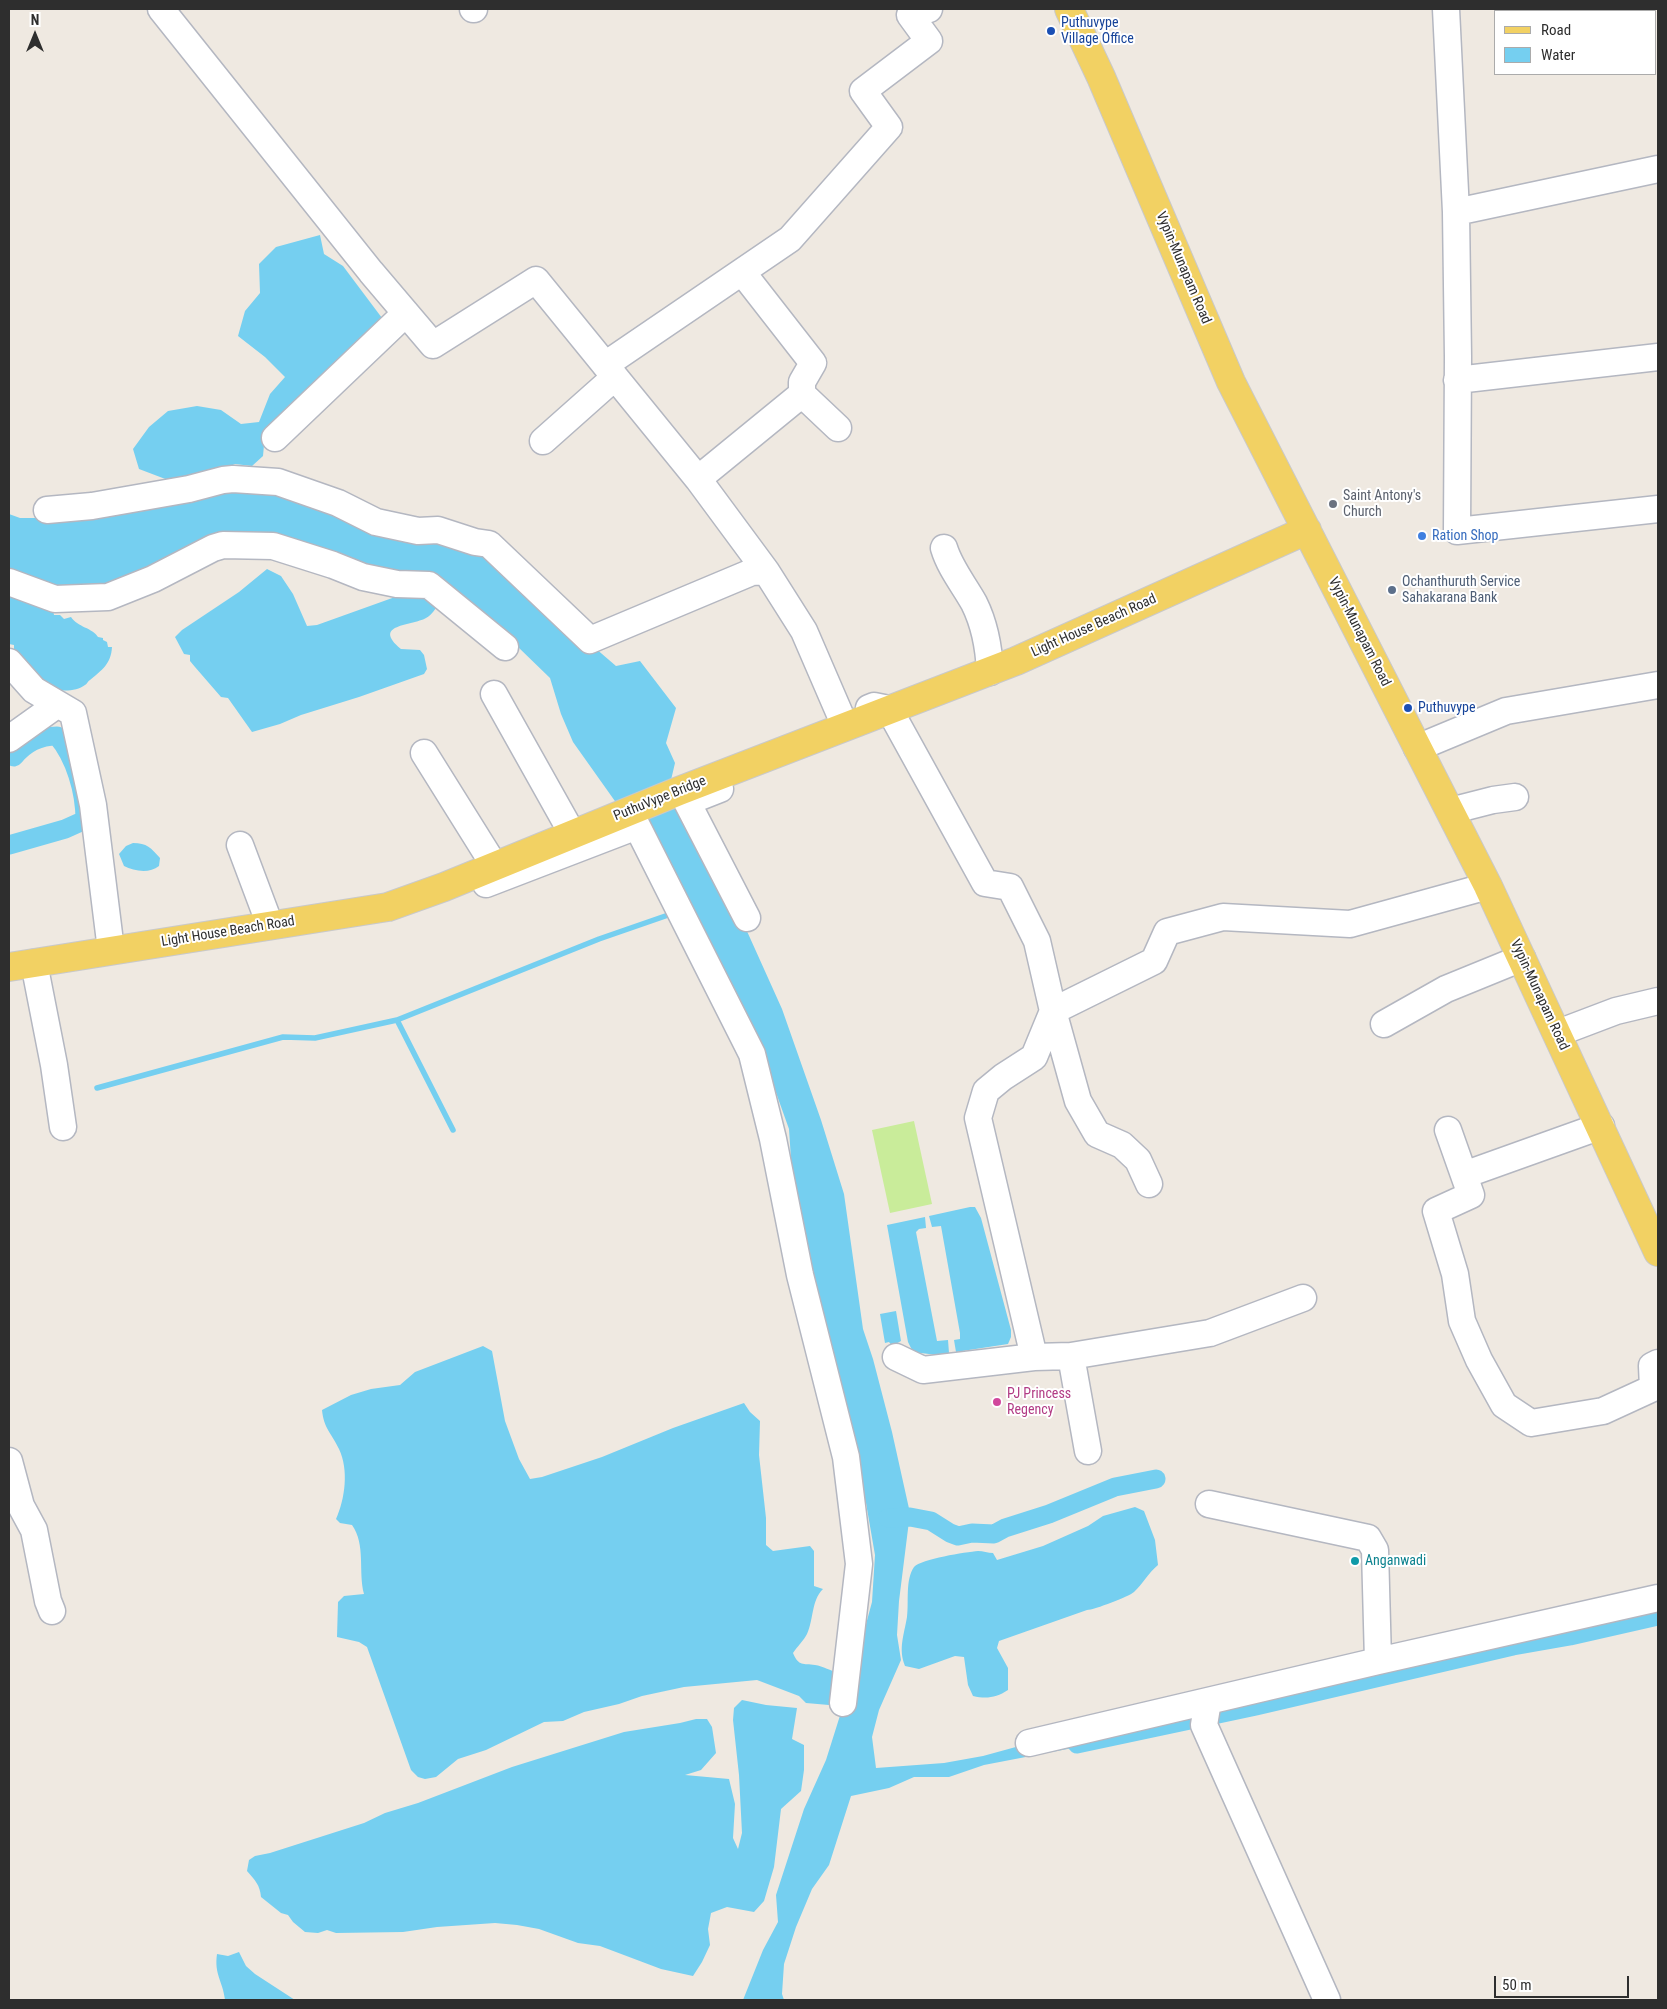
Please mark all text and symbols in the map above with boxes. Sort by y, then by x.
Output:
north arrow [10,10,60,60]
legend [1494,10,1657,75]
text: N [31,12,39,28]
place label: Puthuvype Village Office [1061,15,1134,48]
text: Road [1541,21,1571,39]
marker: Puthuvype Village Office [1045,25,1057,37]
text: Water [1541,46,1575,64]
street label: Vypin-Munapam Road [1152,209,1214,327]
place label: Saint Antony's Church [1343,488,1421,520]
marker: Saint Antony's Church [1327,498,1339,510]
place label: Ration Shop [1432,528,1498,544]
marker: Ration Shop [1416,530,1428,542]
place label: Ochanthuruth Service Sahakarana Bank [1402,574,1520,606]
street label: Vypin-Munapam Road [1324,575,1394,689]
marker: Ochanthuruth Service Sahakarana Bank [1386,584,1398,596]
street label: Light House Beach Road [1029,591,1159,661]
place label: Puthuvype [1418,700,1475,716]
marker: Puthuvype [1402,702,1414,714]
street label: PuthuVype Bridge [611,773,709,825]
street label: Light House Beach Road [160,913,296,951]
street label: Vypin-Munapam Road [1506,937,1572,1053]
place label: PJ Princess Regency [1007,1386,1071,1418]
marker: PJ Princess Regency [991,1396,1003,1408]
place label: Anganwadi [1365,1553,1426,1569]
marker: Anganwadi [1349,1555,1361,1567]
scale bar [1497,1966,1632,1998]
text: 50 m [1502,1976,1532,1994]

